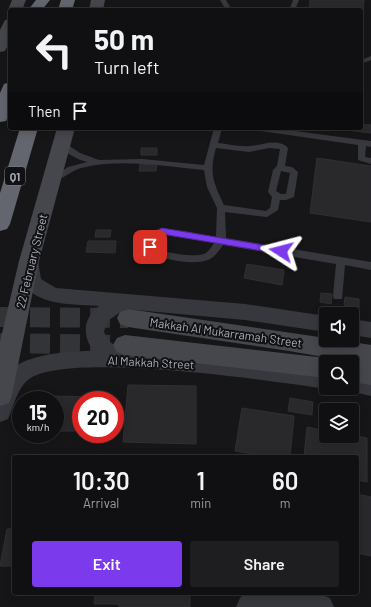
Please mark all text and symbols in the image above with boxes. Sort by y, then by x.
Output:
text: 50 m [94,22,154,56]
icon: left [28,24,80,76]
text: Turn left [94,56,160,78]
icon: arrive [69,100,91,122]
text: Then [28,102,61,120]
road number: Q1 [5,167,25,185]
street label: 22 February Street [12,212,50,310]
pin [133,230,167,264]
position arrow [260,230,302,272]
icon: arrive [139,236,161,258]
map controls [319,307,359,443]
button: sound [319,307,359,347]
street label: Makkah Al Mukarramah Street [149,314,303,350]
street label: Al Makkah Street [107,353,195,371]
button: search [319,355,359,395]
speed limit sign: 20 [72,391,124,443]
text: 15 [29,400,47,424]
button: layers [319,403,359,443]
text: km/h [27,421,49,433]
text: 10:30 [73,466,130,495]
text: 1 [197,466,205,495]
text: 60 [272,466,298,495]
text: Arrival [83,495,119,511]
text: min [190,495,211,511]
text: m [280,495,291,511]
button: Exit [32,541,182,587]
button: Share [190,541,339,587]

